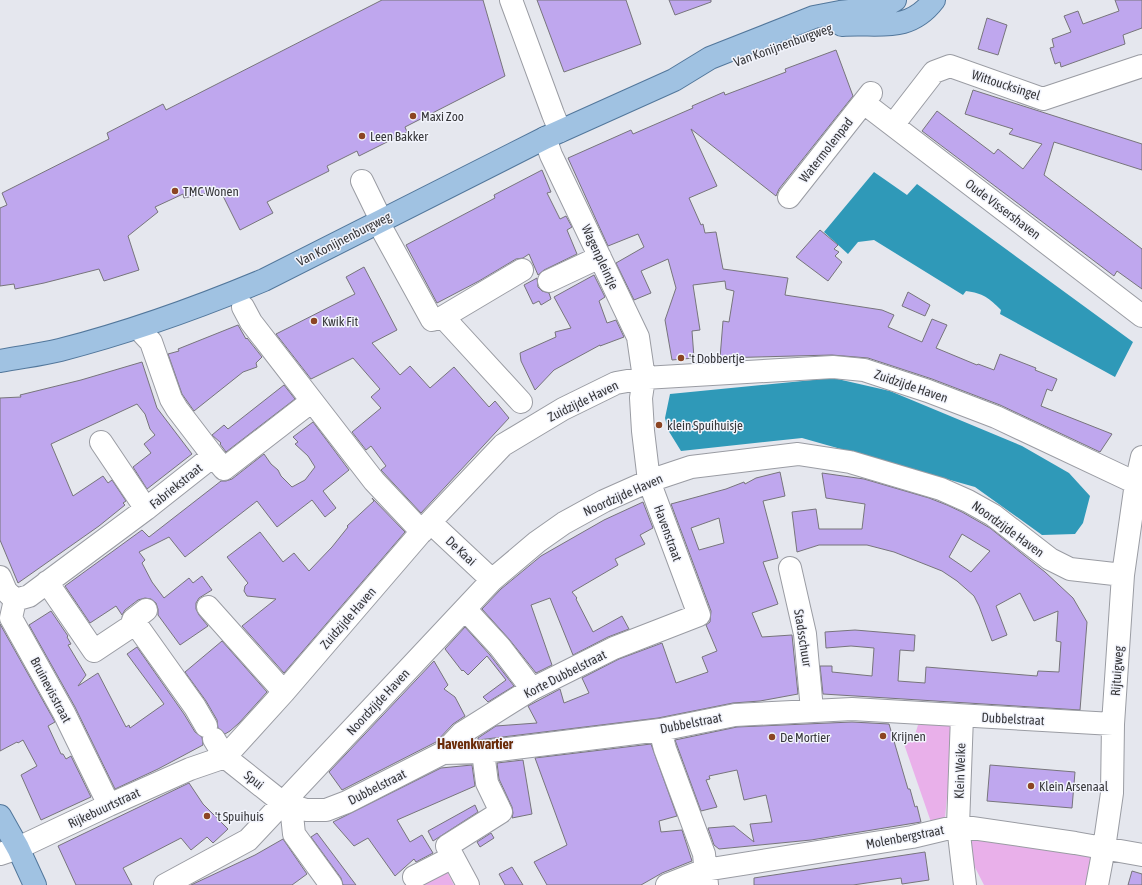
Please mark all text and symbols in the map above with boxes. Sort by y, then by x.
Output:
street label: Van Konijnenburgweg [732,20,835,70]
street label: Wittoucksingel [970,67,1043,103]
place label: Maxi Zoo [421,109,464,124]
marker: Maxi Zoo [408,111,418,121]
street label: Watermolenpad [796,115,856,185]
place label: Leen Bakker [370,129,428,144]
marker: Leen Bakker [357,131,367,141]
street label: Oude Vissershaven [962,176,1044,242]
place label: TMC Wonen [183,184,239,199]
marker: TMC Wonen [170,186,180,196]
street label: Van Konijnenburgweg [294,209,394,269]
street label: Wagenpleintje [578,222,622,292]
place label: Kwik Fit [322,314,358,329]
marker: Kwik Fit [309,316,319,326]
place label: 't Dobbertje [689,351,745,366]
marker: 't Dobbertje [676,353,686,363]
street label: Zuidzijde Haven [872,366,950,406]
street label: Zuidzijde Haven [545,377,621,425]
place label: klein Spuihuisje [667,418,743,433]
marker: klein Spuihuisje [654,420,664,430]
street label: Fabriekstraat [147,460,206,512]
street label: Noordzijde Haven [581,471,665,519]
street label: Noordzijde Haven [969,498,1047,560]
street label: Havenstraat [651,503,685,563]
street label: De Kaai [443,533,479,569]
street label: Zuidzijde Haven [317,584,379,652]
street label: Stadsschuur [791,608,815,668]
street label: Rijtuigweg [1108,645,1126,697]
street label: Korte Dubbelstraat [521,647,609,701]
street label: Bruinevisstraat [27,655,75,726]
street label: Noordzijde Haven [343,666,413,738]
street label: Dubbelstraat [659,710,724,736]
street label: Dubbelstraat [981,710,1045,728]
place label: Krijnen [891,729,926,744]
place label: De Mortier [780,730,830,745]
marker: Krijnen [878,731,888,741]
marker: De Mortier [767,732,777,742]
district label: Havenkwartier [437,736,514,752]
street label: Klein Weike [952,743,968,799]
street label: Dubbelstraat [346,766,409,808]
street label: Spui [241,768,267,792]
place label: Klein Arsenaal [1039,779,1109,794]
marker: Klein Arsenaal [1026,781,1036,791]
street label: Rijkebuurtstraat [66,785,143,831]
place label: 't Spuihuis [215,809,264,824]
marker: 't Spuihuis [202,811,212,821]
street label: Molenbergstraat [865,822,946,852]

